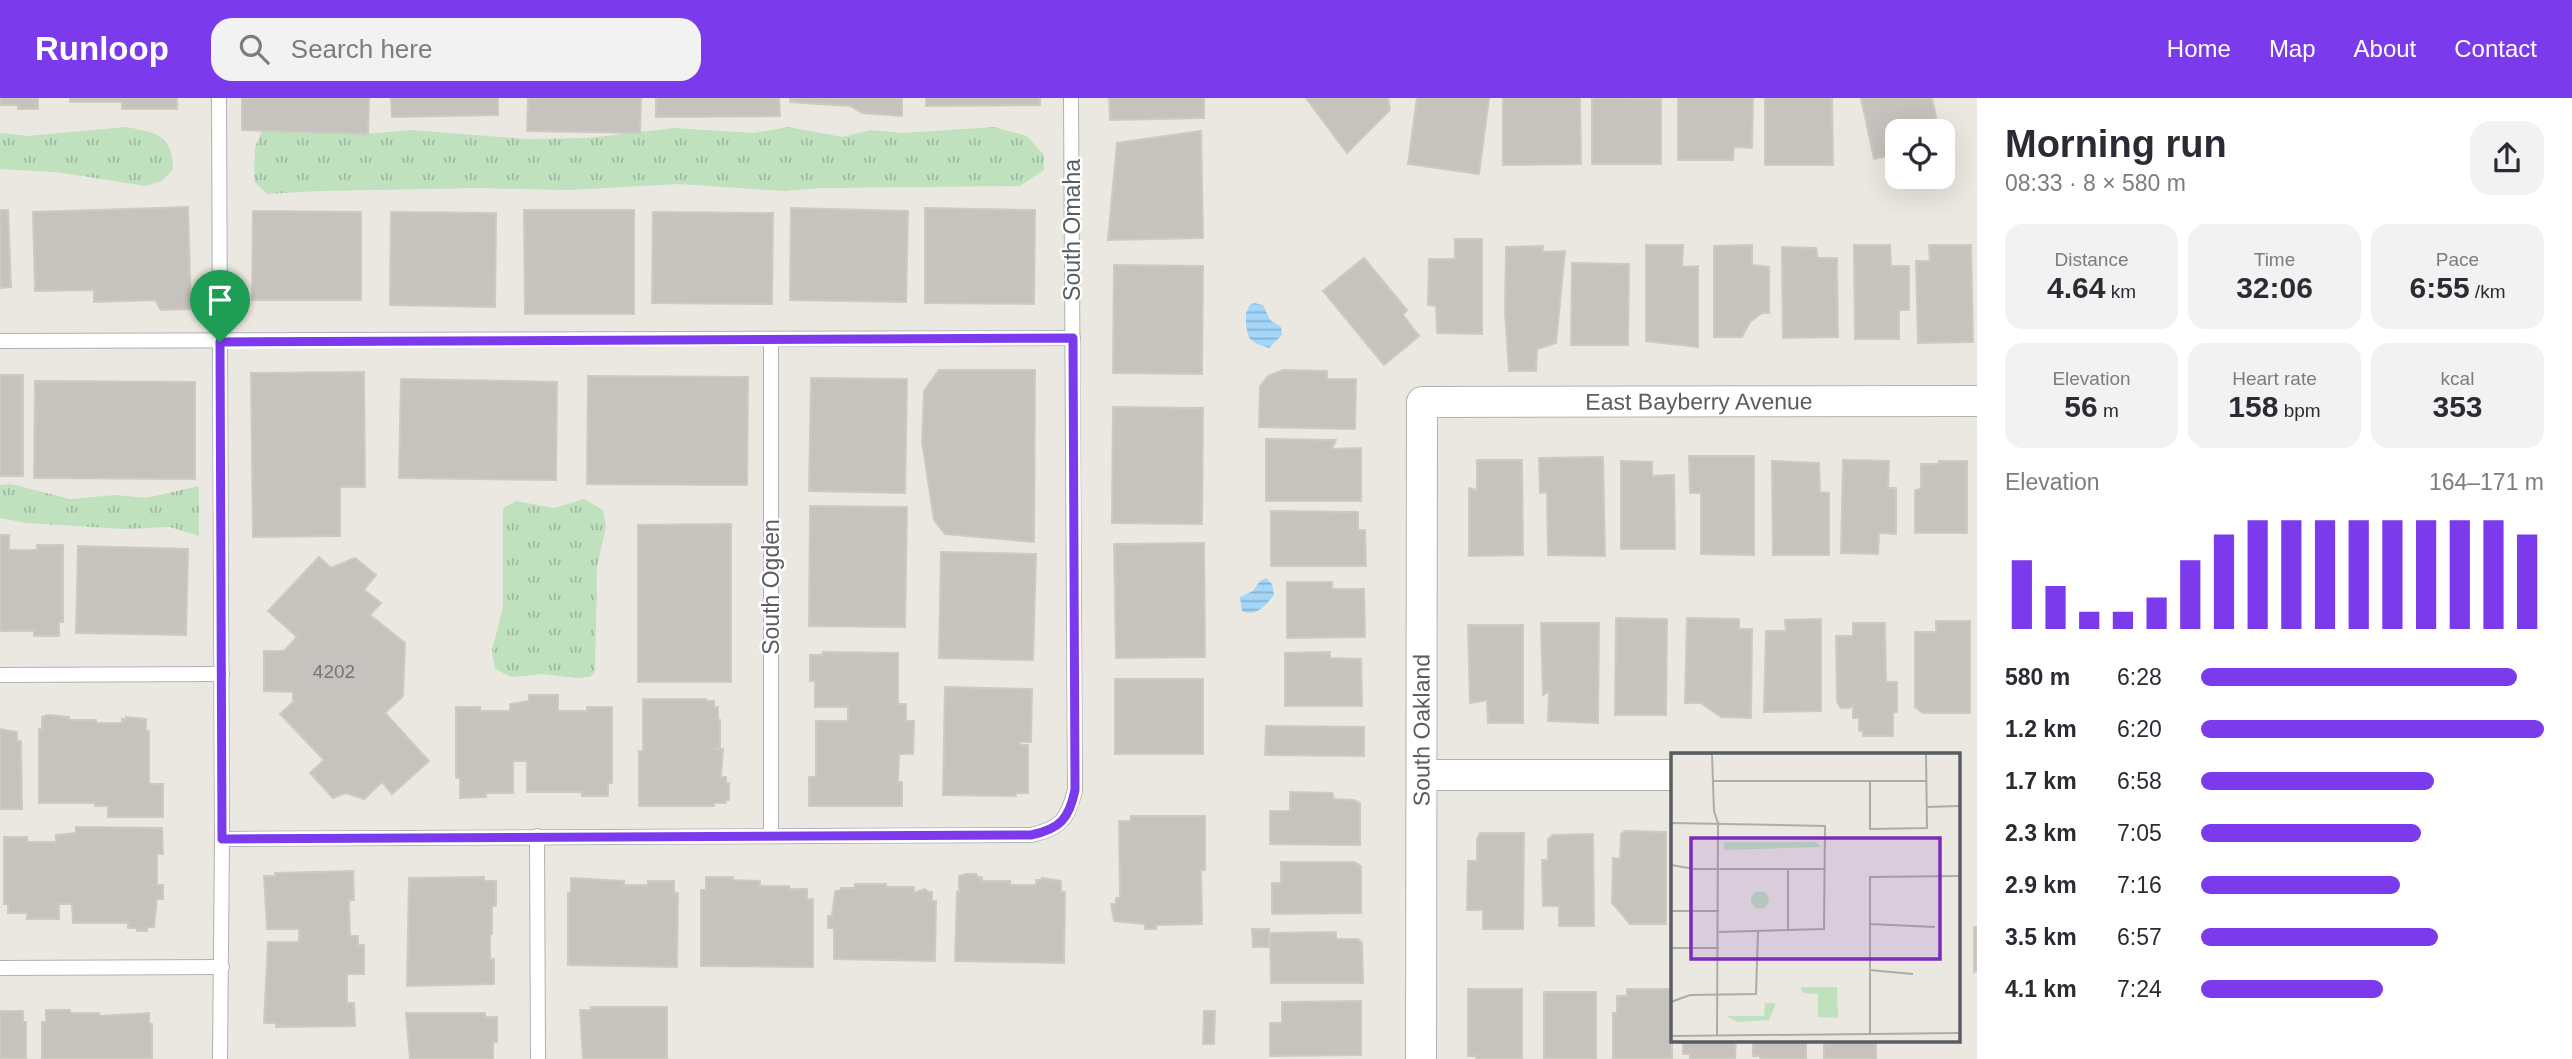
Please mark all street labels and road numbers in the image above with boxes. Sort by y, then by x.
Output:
street label: South Omaha [1059,159,1085,301]
street label: East Bayberry Avenue [1585,388,1813,415]
street label: South Ogden [758,519,784,655]
street label: South Oakland [1408,654,1435,806]

